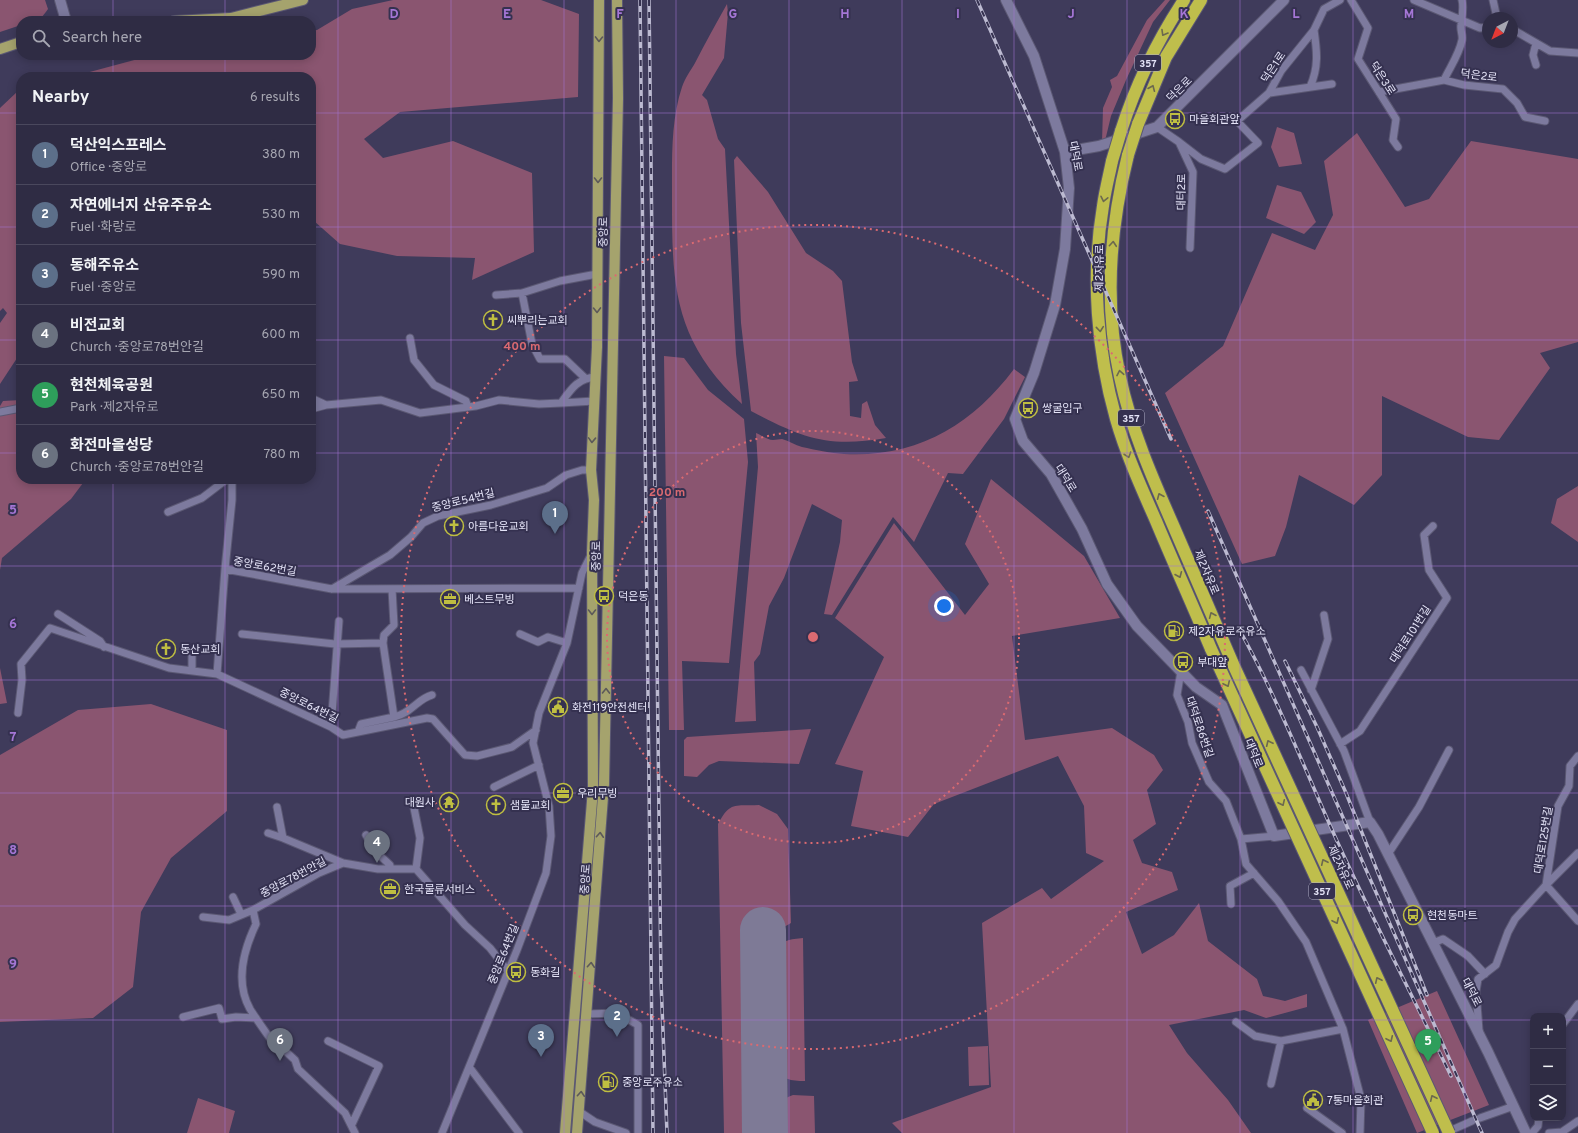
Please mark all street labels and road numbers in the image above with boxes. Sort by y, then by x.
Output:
street label: 덕은1로 [1258,49,1289,86]
road number: 357 [1135,55,1161,71]
street label: 덕은3로 [1366,59,1398,98]
street label: 덕은2로 [1460,67,1498,85]
street label: 덕은로 [1164,74,1195,105]
street label: 대덕로 [1065,140,1085,172]
street label: 대터2로 [1175,173,1189,211]
street label: 중앙로 [597,217,611,247]
street label: 제2자유로 [1093,244,1107,292]
road number: 357 [1118,410,1144,426]
street label: 대덕로 [1051,462,1079,495]
street label: 중앙로54번길 [430,486,496,516]
street label: 중앙로 [590,541,604,571]
street label: 제2자유로 [1190,548,1222,597]
street label: 중앙로62번길 [232,555,298,579]
street label: 대덕로101번길 [1387,603,1435,666]
street label: 중앙로64번길 [277,686,340,726]
street label: 대덕로86번길 [1182,695,1216,760]
street label: 대덕로 [1241,737,1265,770]
street label: 대덕로125번길 [1532,805,1556,875]
street label: 제2자유로 [1324,843,1356,892]
street label: 중앙로78번안길 [258,855,329,901]
street label: 중앙로 [578,863,594,895]
road number: 357 [1309,883,1335,899]
street label: 중앙로64번길 [485,922,522,987]
street label: 대덕로 [1458,976,1484,1009]

